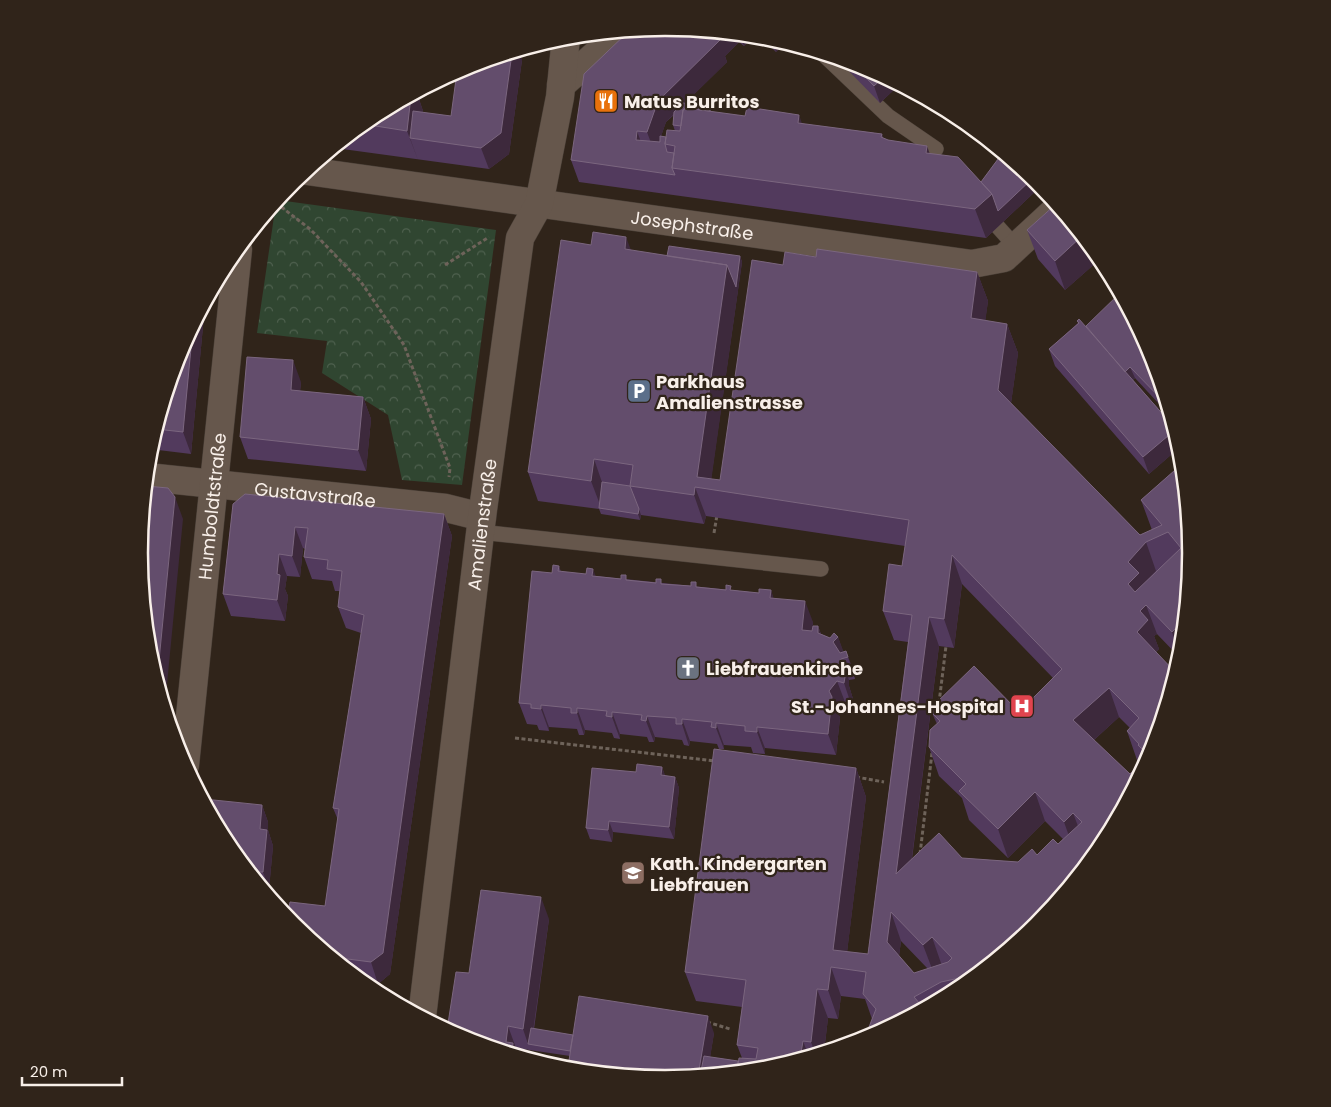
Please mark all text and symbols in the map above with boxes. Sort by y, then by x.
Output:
restaurant icon: Matus Burritos [593,88,619,114]
place label: Matus Burritos [624,89,760,114]
street label: Josephstraße [629,204,755,246]
place label: Parkhaus Amalienstrasse [656,369,803,415]
parking icon: Parkhaus Amalienstrasse [626,378,652,404]
street label: Humboldtstraße [192,432,232,581]
street label: Amalienstraße [461,457,502,592]
street label: Gustavstraße [253,476,377,513]
church icon: Liebfrauenkirche [675,655,701,681]
place label: Liebfrauenkirche [706,656,863,681]
hospital icon: St.-Johannes-Hospital [1009,693,1035,719]
place label: St.-Johannes-Hospital [791,694,1004,719]
place label: Kath. Kindergarten Liebfrauen [650,851,827,897]
school or university icon: Kath. Kindergarten Liebfrauen [620,860,646,886]
scale bar [22,1054,122,1086]
text: 20 m [30,1061,68,1082]

